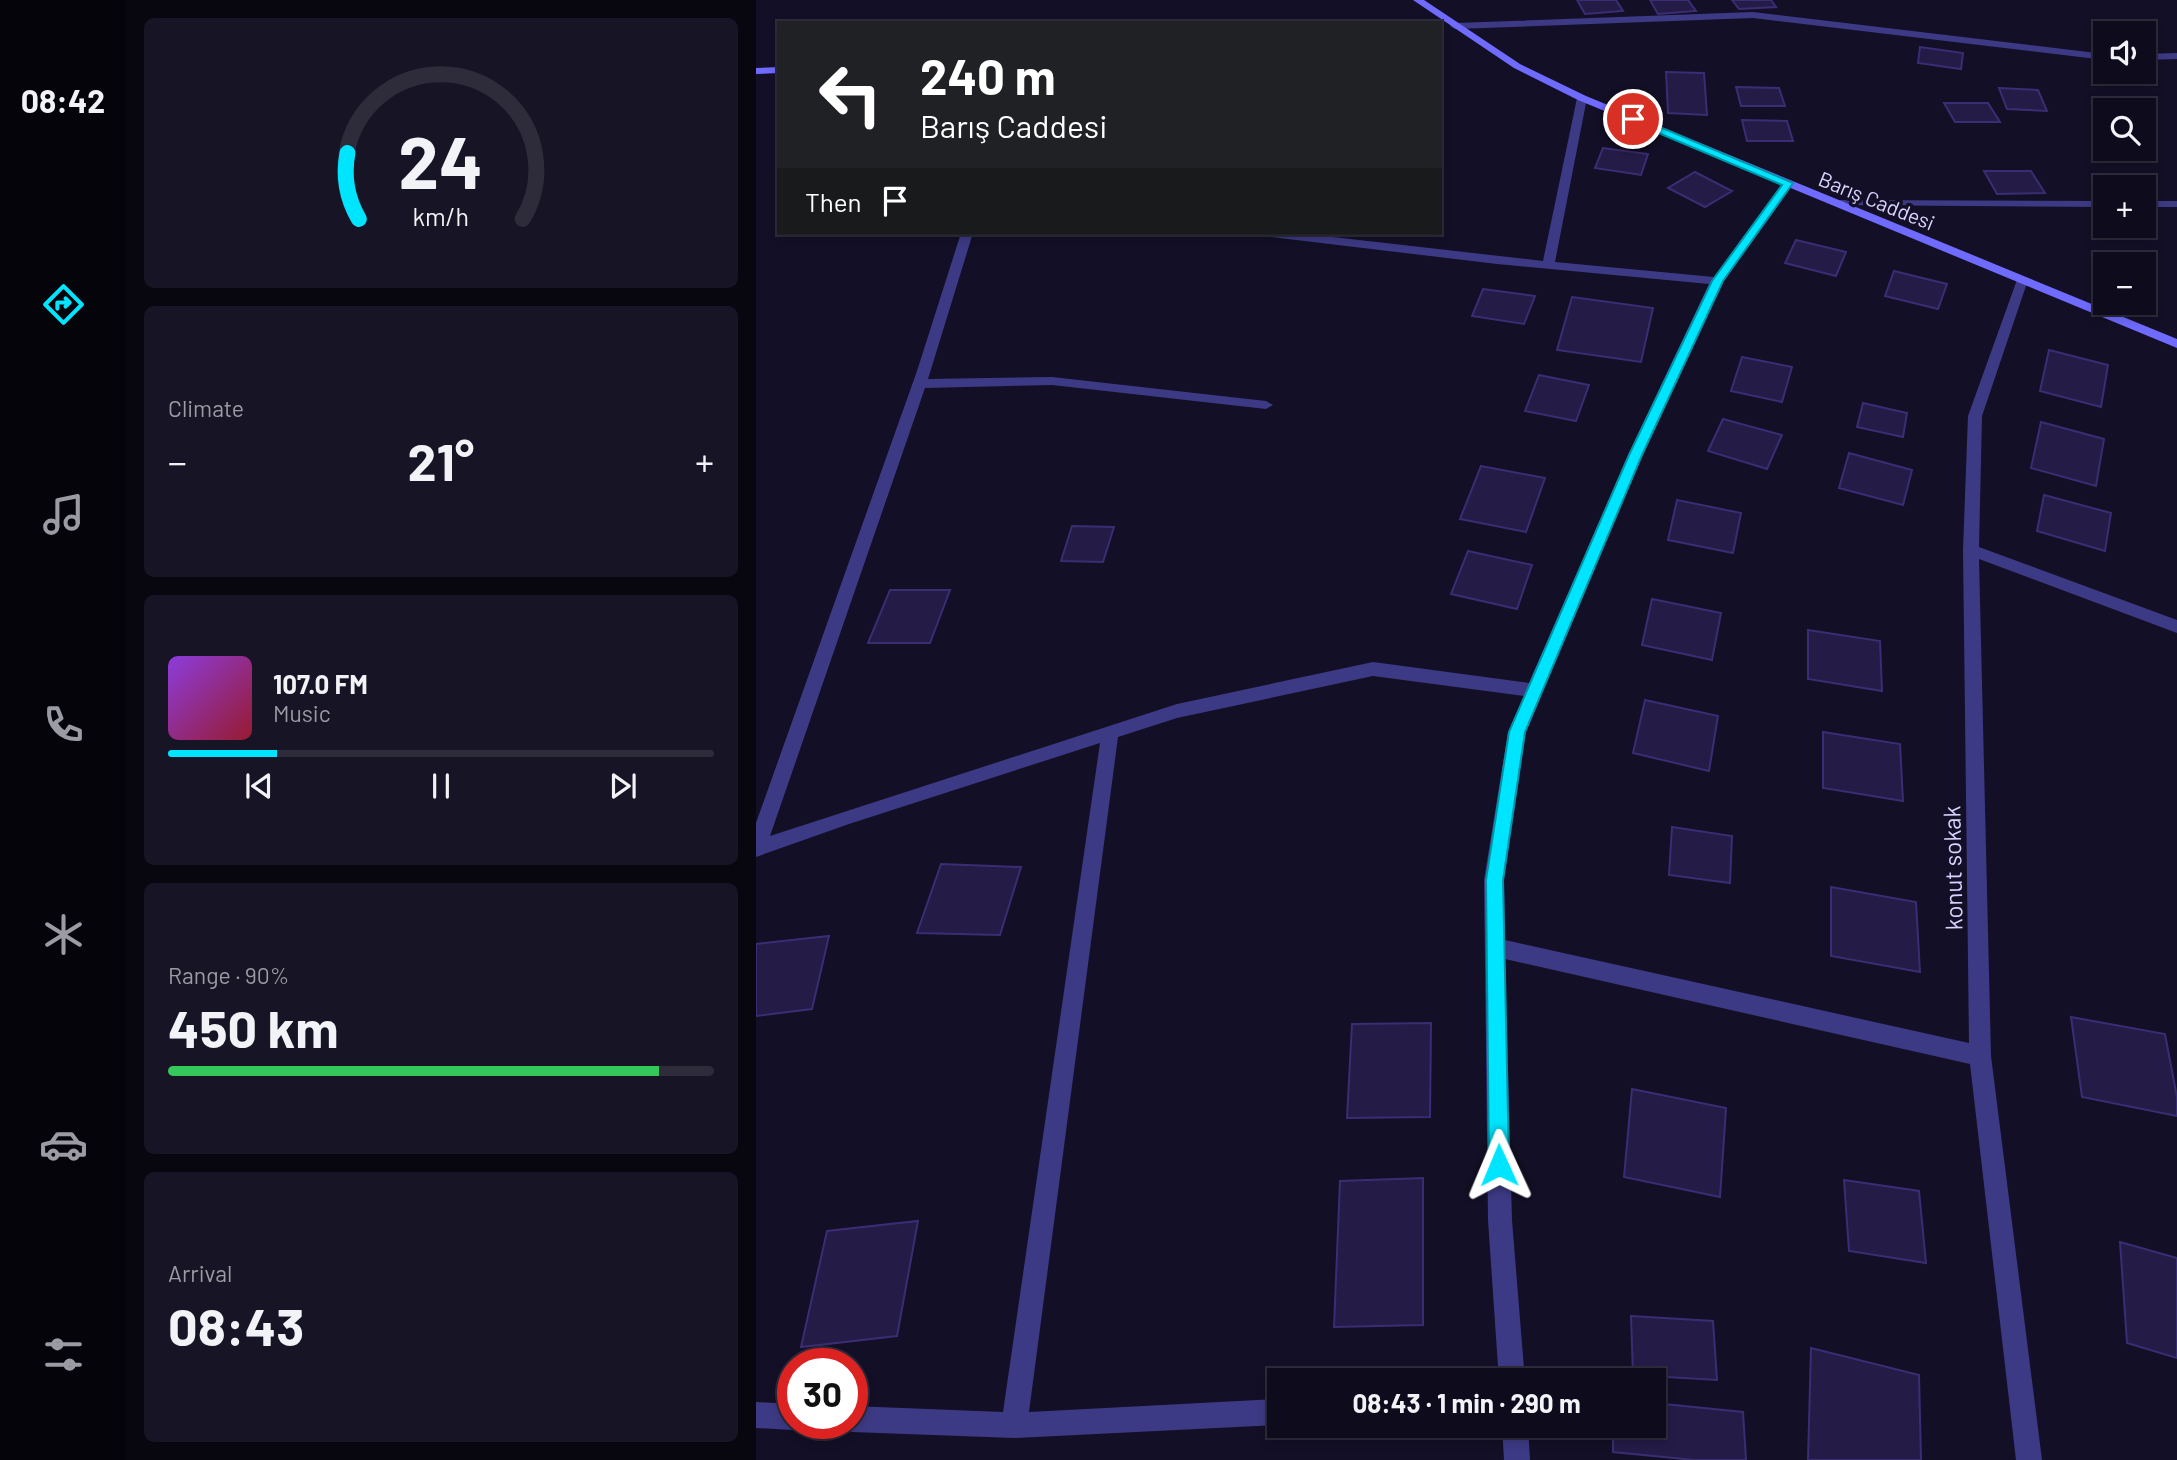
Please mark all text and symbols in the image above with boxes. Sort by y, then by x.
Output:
map controls [2093,21,2156,315]
button: sound [2093,21,2156,84]
text: 240 m [920,46,1056,105]
icon: left [805,49,896,140]
text: 08:42 [21,81,105,119]
pin [1603,89,1663,149]
button: search [2093,98,2156,161]
icon: arrive [1614,100,1652,138]
text: Barış Caddesi [920,106,1107,144]
text: 24 [399,117,483,205]
street label: Barış Caddesi [1815,165,1939,235]
button: + [2093,175,2156,238]
icon: arrive [876,182,914,220]
text: Then [805,186,862,217]
text: km/h [413,201,469,231]
button: − [2093,252,2156,315]
icon: directions [39,280,88,329]
text: Climate [168,394,244,422]
text: 21° [408,429,474,491]
text: − [168,438,187,484]
text: + [695,438,714,484]
icon: music [39,490,88,539]
text: 107.0 FM [273,668,368,699]
text: Music [273,699,331,727]
icon: phone [39,700,88,749]
icon: previous [240,767,278,805]
icon: pause [422,767,460,805]
icon: next [604,767,642,805]
street label: konut sokak [1936,805,1968,931]
icon: climate [39,910,88,959]
text: Range · 90% [168,961,289,989]
text: 450 km [168,996,339,1058]
icon: car [39,1120,88,1169]
position arrow [1462,1128,1536,1202]
text: Arrival [168,1259,232,1287]
text: 08:43 [168,1294,304,1356]
icon: filters [39,1330,88,1379]
speed limit sign: 30 [777,1348,868,1439]
text: 08:43 · 1 min · 290 m [1352,1387,1581,1418]

